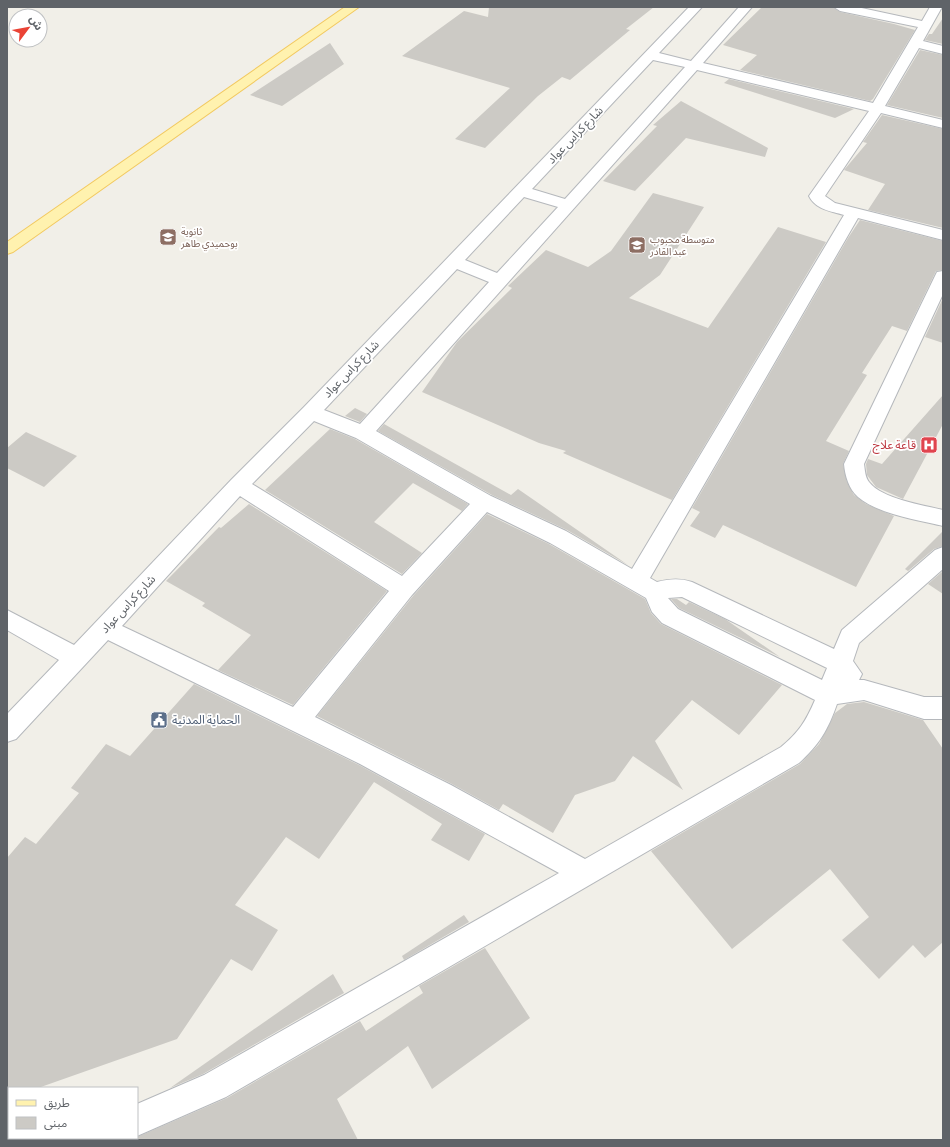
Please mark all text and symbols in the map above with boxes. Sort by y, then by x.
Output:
north arrow [8,8,48,48]
text: ش [27,13,46,33]
street label: شارع كراس عواد [544,103,607,168]
place label: ثانوية بوحميدي طاهر [180,226,238,251]
school or university icon: ثانوية بوحميدي طاهر [158,227,178,247]
place label: متوسطة محبوب عبد القادر [649,234,715,258]
school or university icon: متوسطة محبوب عبد القادر [627,235,647,255]
street label: شارع كراس عواد [320,337,383,402]
hospital icon: قاعة علاج [919,435,939,455]
place label: قاعة علاج [872,438,916,454]
street label: شارع كراس عواد [98,572,160,637]
public building icon: الحماية المدنية [149,710,169,730]
place label: الحماية المدنية [172,713,240,728]
legend [8,1087,138,1139]
text: طريق [44,1096,70,1111]
text: مبنى [44,1116,67,1131]

